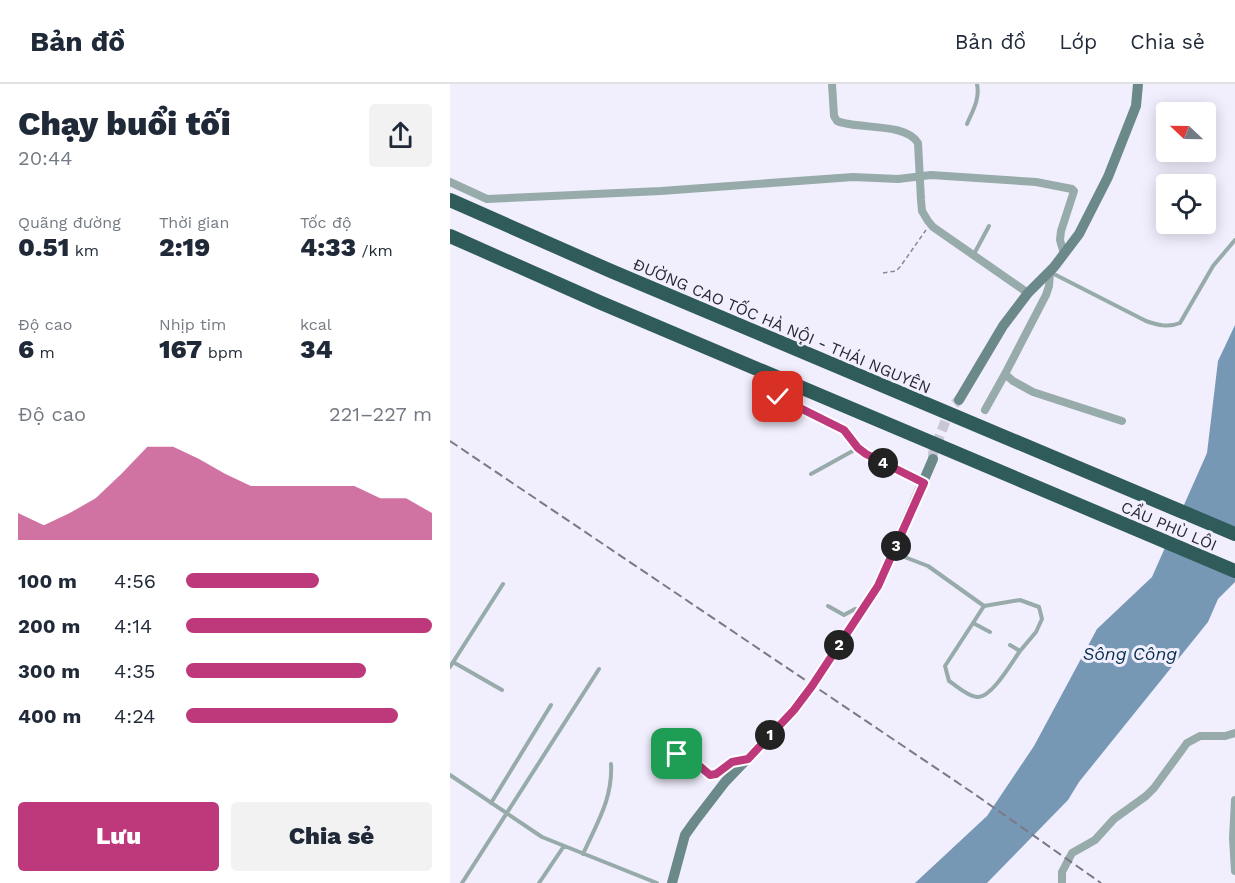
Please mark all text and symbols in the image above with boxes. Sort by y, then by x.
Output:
text: Bản đồ [30,25,125,58]
text: Bản đồ [955,29,1026,54]
text: Lớp [1059,29,1097,54]
text: Chia sẻ [1130,29,1205,54]
north arrow [1156,102,1216,162]
map controls [1156,102,1216,234]
text: Chạy buổi tối [18,104,231,143]
button: share [369,104,432,167]
text: 20:44 [18,146,72,170]
button: locate [1156,174,1216,234]
text: Quãng đường [18,213,121,232]
text: Thời gian [159,213,229,232]
text: Tốc độ [300,213,352,232]
text: 0.51 [18,232,69,262]
text: 2:19 [159,232,210,262]
text: 4:33 [300,232,356,262]
text: km [69,241,99,260]
text: /km [356,241,393,260]
street label: ĐƯỜNG CAO TỐC HÀ NỘI - THÁI NGUYÊN [630,254,934,398]
text: Độ cao [18,315,72,334]
text: Nhịp tim [159,315,226,334]
text: kcal [300,315,332,334]
text: 6 [18,334,34,364]
text: 167 [159,334,202,364]
text: 34 [300,334,333,364]
text: m [34,343,55,362]
text: bpm [202,343,243,362]
pin [752,371,803,422]
icon: check [761,380,794,413]
text: Độ cao [18,402,86,426]
text: 221–227 m [329,402,432,426]
pin: 4 [868,448,898,478]
text: 4 [878,453,888,472]
street label: CẦU PHÙ LÔI [1118,496,1220,555]
pin: 3 [881,531,911,561]
text: 3 [891,536,901,555]
text: 100 m [18,569,77,593]
text: 4:56 [114,569,156,593]
text: 200 m [18,614,80,638]
text: 4:14 [114,614,152,638]
pin: 2 [824,630,854,660]
text: 2 [834,635,844,654]
water label: Sông Công [1083,643,1177,664]
text: 300 m [18,659,80,683]
text: 4:35 [114,659,155,683]
text: 400 m [18,704,81,728]
text: 4:24 [114,704,155,728]
pin: 1 [755,720,785,750]
text: 1 [767,725,773,744]
pin [651,728,702,779]
icon: arrive [660,737,693,770]
button: Lưu [18,802,219,871]
button: Chia sẻ [231,802,432,871]

